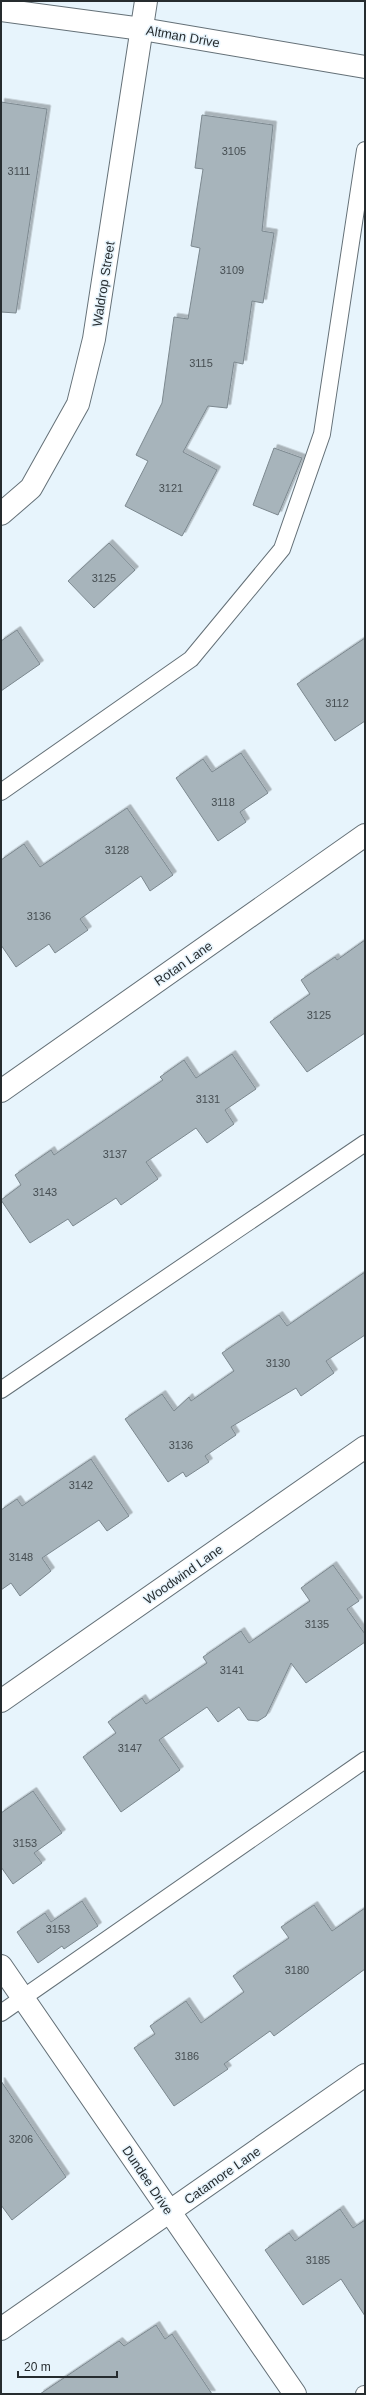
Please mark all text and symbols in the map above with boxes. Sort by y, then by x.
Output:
street label: Altman Drive [145,23,221,50]
house number: 3105 [222,145,246,157]
house number: 3111 [8,165,30,177]
street label: Waldrop Street [89,240,118,328]
house number: 3109 [220,264,244,276]
house number: 3115 [189,357,213,369]
house number: 3121 [159,482,183,494]
house number: 3125 [92,572,116,584]
house number: 3112 [325,697,349,709]
house number: 3118 [211,796,235,808]
house number: 3128 [105,844,129,856]
house number: 3136 [27,910,51,922]
street label: Rotan Lane [151,938,215,989]
house number: 3125 [307,1009,331,1021]
house number: 3131 [196,1093,220,1105]
house number: 3137 [103,1148,127,1160]
house number: 3143 [33,1186,57,1198]
house number: 3130 [266,1357,290,1369]
house number: 3136 [169,1439,193,1451]
house number: 3142 [69,1479,93,1491]
street label: Woodwind Lane [141,1542,226,1607]
house number: 3148 [9,1551,33,1563]
house number: 3135 [305,1618,329,1630]
house number: 3141 [220,1664,244,1676]
house number: 3147 [118,1742,142,1754]
house number: 3153 [13,1837,37,1849]
house number: 3153 [46,1923,70,1935]
house number: 3180 [285,1964,309,1976]
house number: 3186 [175,2050,199,2062]
house number: 3206 [9,2133,33,2145]
street label: Dundee Drive [119,2143,176,2217]
street label: Catamore Lane [181,2144,263,2207]
house number: 3185 [306,2254,330,2266]
scale bar [18,2353,117,2379]
text: 20 m [24,2360,51,2374]

